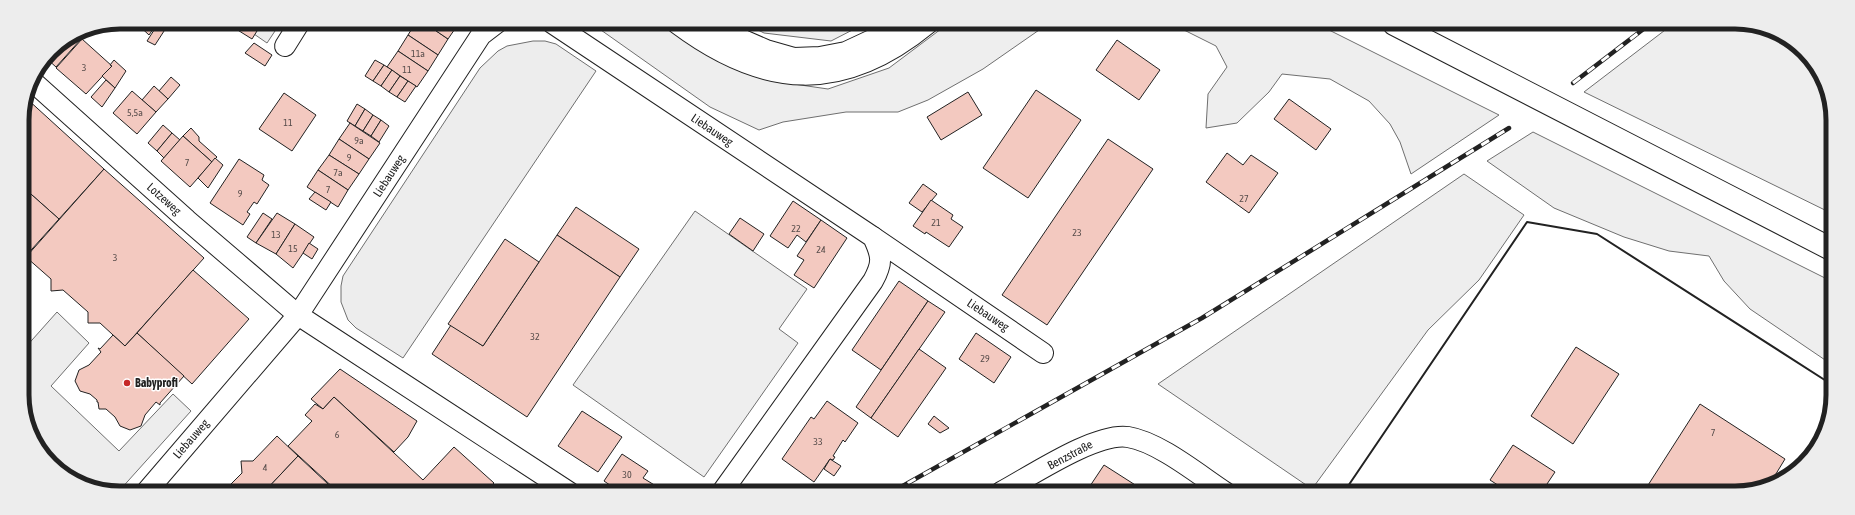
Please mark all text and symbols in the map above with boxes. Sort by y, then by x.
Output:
house number: 11a [411,48,425,59]
house number: 3 [82,62,87,73]
house number: 11 [402,64,412,75]
house number: 5,5a [127,107,143,118]
street label: Liebauweg [688,111,736,150]
house number: 11 [283,117,293,128]
house number: 9a [354,135,364,146]
house number: 9 [347,152,352,163]
street label: Liebauweg [370,152,408,200]
house number: 7 [185,157,190,168]
house number: 7a [333,167,343,178]
street label: Lotzeweg [144,180,185,218]
house number: 7 [326,184,331,195]
house number: 9 [238,188,243,199]
house number: 27 [1239,193,1249,204]
house number: 21 [931,217,941,228]
house number: 22 [791,223,801,234]
house number: 23 [1072,227,1082,238]
house number: 13 [271,229,281,240]
house number: 15 [288,243,298,254]
house number: 24 [816,244,826,255]
house number: 3 [113,252,118,263]
street label: Liebauweg [964,296,1012,335]
house number: 32 [530,331,540,342]
house number: 29 [980,353,990,364]
place label: Babyprofi [135,376,178,390]
marker: Babyprofi [122,378,132,388]
street label: Liebauweg [170,416,212,462]
house number: 7 [1711,427,1716,438]
house number: 6 [335,429,340,440]
house number: 33 [813,436,823,447]
street label: Benzstraße [1045,437,1095,473]
house number: 4 [263,462,268,473]
house number: 30 [622,469,632,480]

